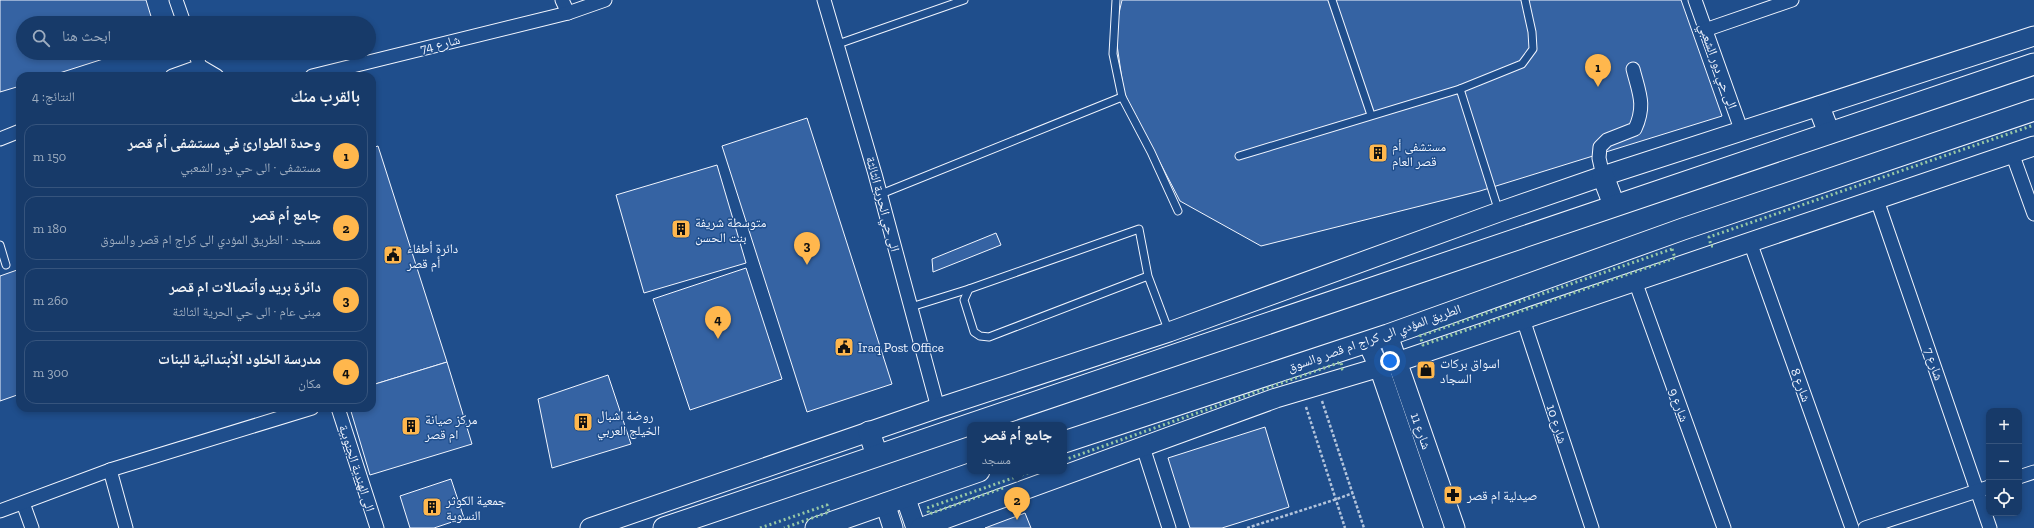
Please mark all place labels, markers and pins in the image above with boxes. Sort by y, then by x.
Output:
pin: 1 [1585,54,1611,87]
place label: مستشفى أم قصر العام [1392,139,1446,170]
building icon: مستشفى أم قصر العام [1367,142,1389,164]
place label: متوسطة شريفة بنت الحسن [695,215,766,246]
building icon: متوسطة شريفة بنت الحسن [670,218,692,240]
pin: 3 [794,232,820,265]
place label: دائرة أطفاء أم قصر [406,241,458,272]
public building icon: دائرة أطفاء أم قصر [382,244,404,266]
pin: 4 [705,306,731,339]
public building icon: Iraq Post Office [833,336,855,358]
place label: Iraq Post Office [858,340,944,355]
place label: اسواق بركات السجاد [1440,356,1500,386]
shop icon: اسواق بركات السجاد [1415,359,1437,381]
place label: روضة اشبال الخيلج العربي [597,408,660,441]
building icon: روضة اشبال الخيلج العربي [572,411,594,433]
place label: مركز صيانة ام قصر [424,412,477,443]
building icon: مركز صيانة ام قصر [400,415,422,437]
pharmacy icon: صيدلية ام قصر [1442,484,1464,506]
pin: 2 [1004,487,1030,520]
place label: صيدلية ام قصر [1466,488,1538,504]
place label: جمعية الكوثر النسوية [445,493,506,524]
building icon: جمعية الكوثر النسوية [421,496,443,518]

